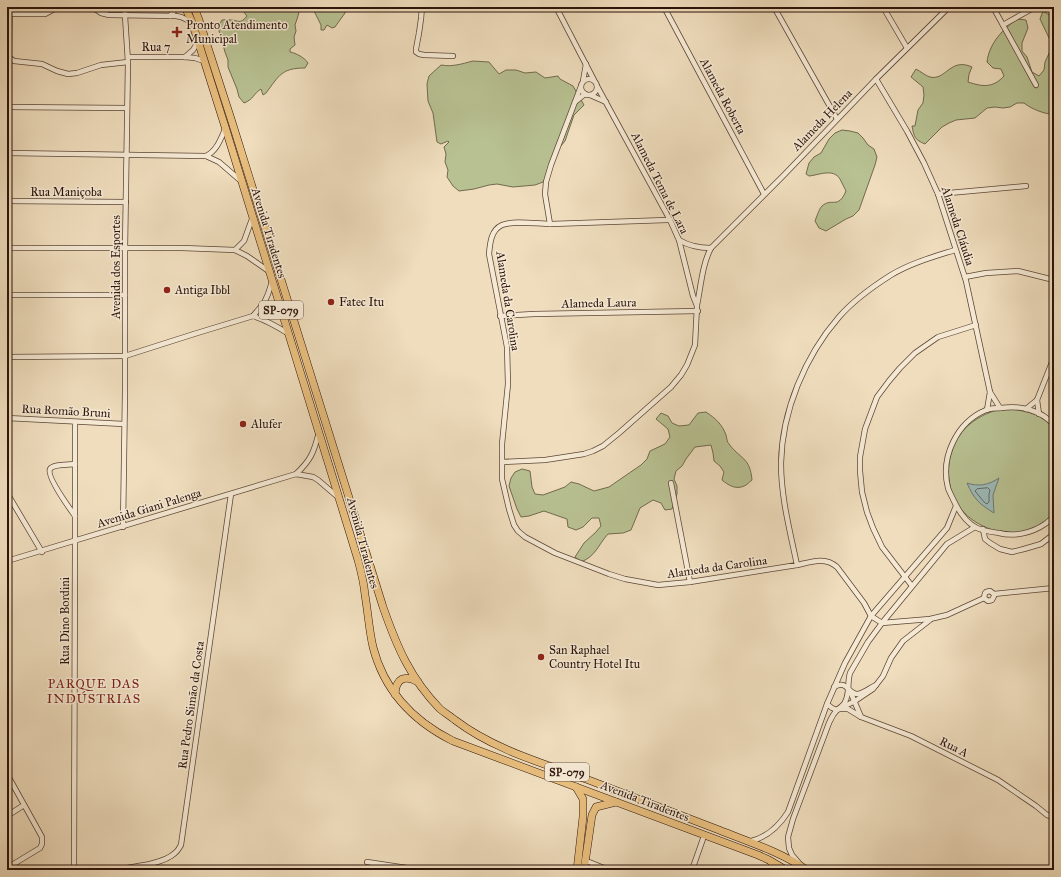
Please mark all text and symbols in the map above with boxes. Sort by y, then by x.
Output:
place label: Pronto Atendimento Municipal [186,18,288,46]
marker: Pronto Atendimento Municipal [171,26,183,38]
street label: Rua 7 [142,40,170,54]
street label: Alameda Roberta [697,55,749,137]
street label: Alameda Helena [788,86,856,154]
street label: Alameda Tema de Lara [628,129,692,237]
street label: Alameda Cláudia [938,184,978,268]
street label: Rua Maniçoba [30,185,103,199]
street label: Avenida Tiradentes [248,185,289,280]
street label: Avenida dos Esportes [109,215,123,320]
street label: Alameda da Carolina [493,249,523,353]
place label: Antiga Ibbl [174,283,231,298]
marker: Antiga Ibbl [162,285,172,295]
place label: Fatec Itu [339,295,385,309]
street label: Alameda Laura [560,295,638,311]
marker: Fatec Itu [326,297,336,307]
road number: SP-079 [259,301,303,319]
street label: Rua Romão Bruni [21,402,112,420]
place label: Alufer [250,417,283,431]
marker: Alufer [238,419,248,429]
street label: Avenida Giani Palenga [94,485,204,532]
street label: Avenida Tiradentes [344,495,382,590]
street label: Alameda da Carolina [665,553,769,581]
street label: Rua Dino Bordini [58,576,72,665]
street label: Rua Pedro Simão da Costa [175,639,207,770]
place label: San Raphael Country Hotel Itu [549,643,641,671]
marker: San Raphael Country Hotel Itu [536,652,546,662]
district label: PARQUE DAS INDÚSTRIAS [47,676,141,707]
street label: Rua A [937,734,971,760]
road number: SP-079 [545,763,589,781]
street label: Avenida Tiradentes [598,777,691,824]

